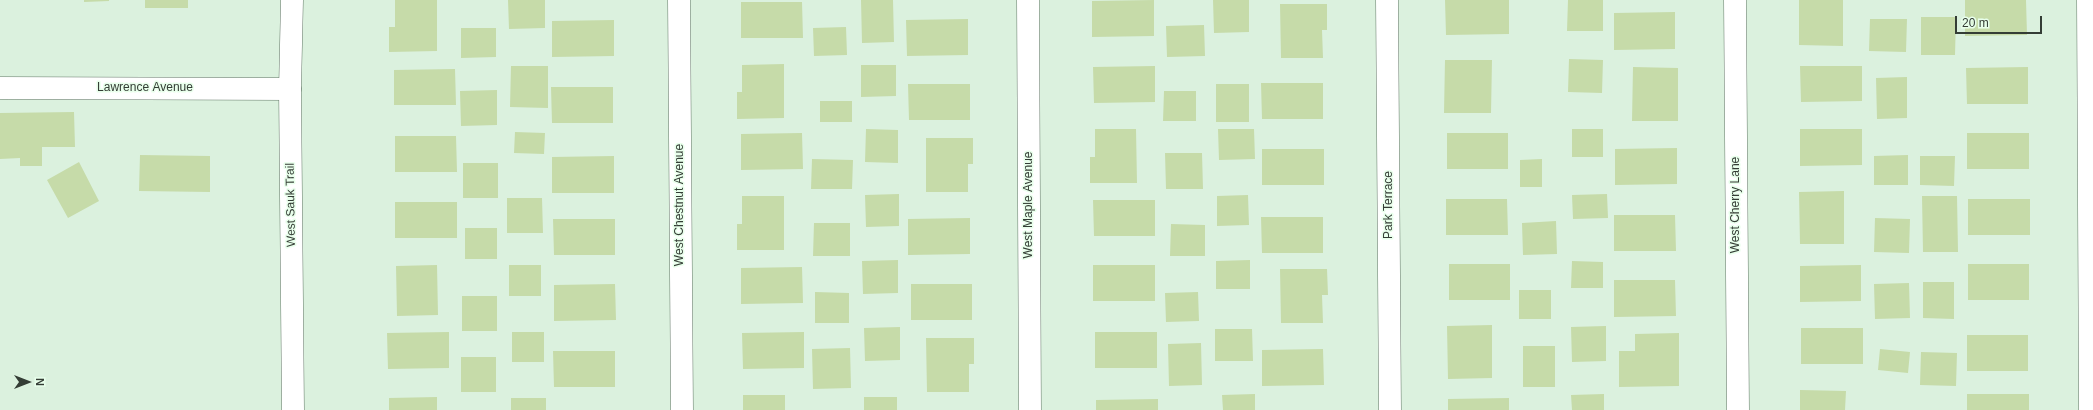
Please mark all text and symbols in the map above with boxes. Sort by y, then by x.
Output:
scale bar [1957,8,2044,34]
text: 20 m [1962,16,1989,30]
street label: Lawrence Avenue [97,81,193,95]
street label: West Chestnut Avenue [673,144,687,266]
street label: West Maple Avenue [1022,152,1036,258]
street label: West Cherry Lane [1729,157,1743,253]
street label: West Sauk Trail [283,163,299,247]
street label: Park Terrace [1382,171,1396,239]
north arrow [8,362,48,402]
text: N [34,378,46,386]

